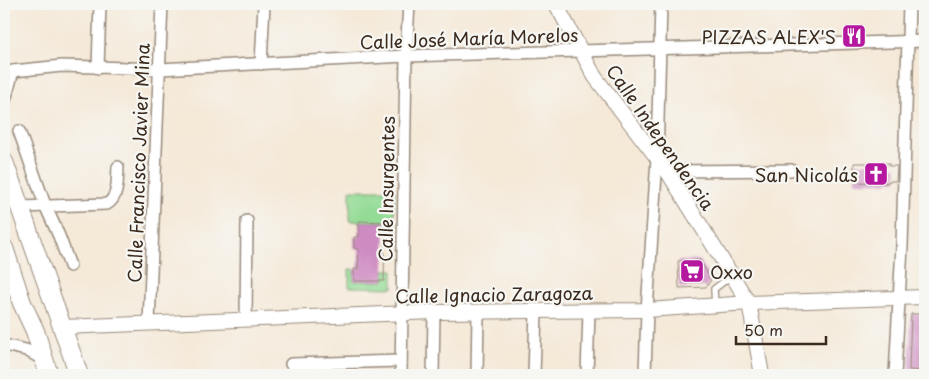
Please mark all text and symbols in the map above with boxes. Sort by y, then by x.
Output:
street label: Calle José María Morelos [359,21,579,55]
place label: PIZZAS ALEX'S [701,23,836,50]
restaurant icon: PIZZAS ALEX'S [841,23,867,49]
street label: Calle Francisco Javier Mina [120,42,156,283]
street label: Calle Independencia [600,58,722,216]
street label: Calle Insurgentes [371,116,401,262]
place label: San Nicolás [755,161,858,188]
church icon: San Nicolás [863,161,889,187]
supermarket icon: Oxxo [679,258,705,284]
place label: Oxxo [710,258,753,285]
street label: Calle Ignacio Zaragoza [395,279,593,309]
scale bar [736,314,826,346]
text: 50 m [744,318,783,341]

